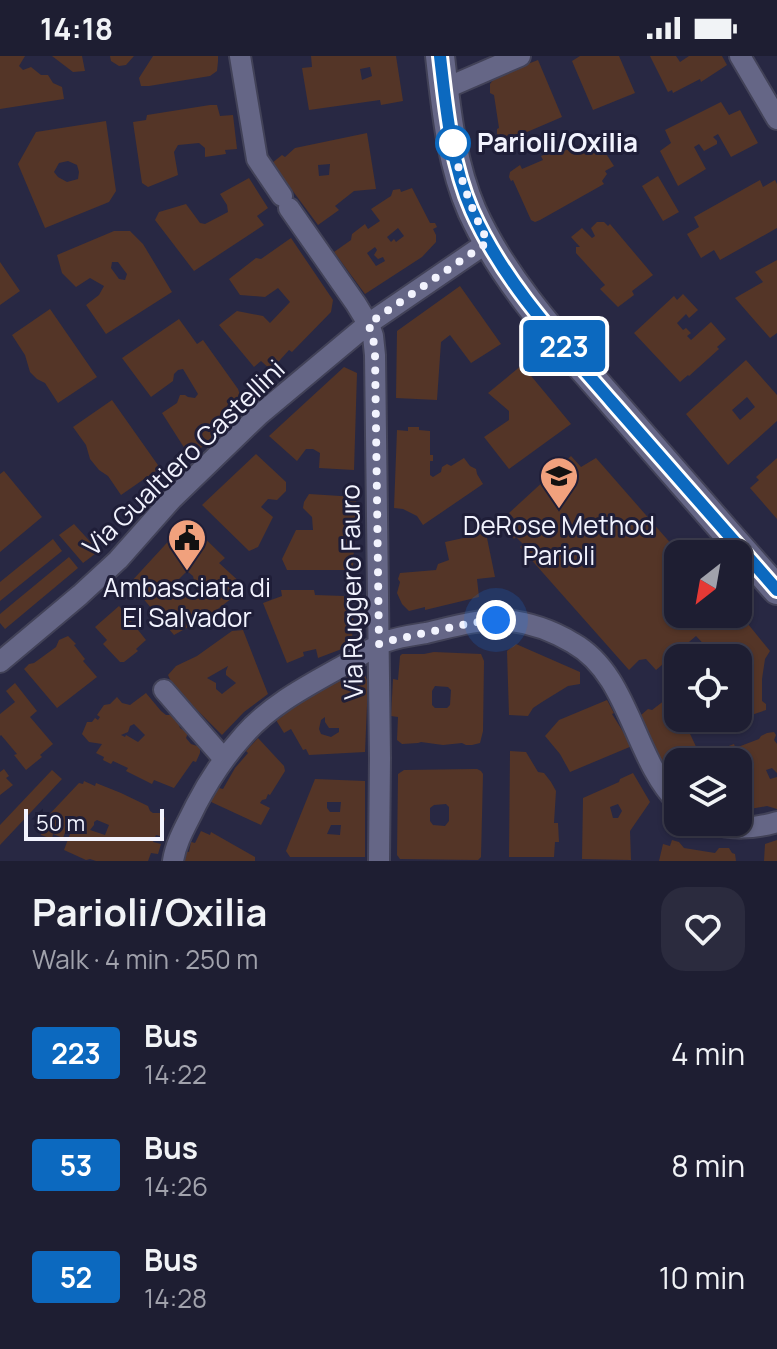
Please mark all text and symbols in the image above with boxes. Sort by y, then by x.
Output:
text: 14:18 [40,8,113,49]
place label: Parioli/Oxilia [477,124,638,160]
marker: Parioli/Oxilia [436,126,470,160]
line badge: 223 [518,320,610,372]
text: 223 [539,327,589,365]
street label: Via Gualtiero Castellini [74,351,292,563]
school or university icon: DeRose Method Parioli [538,455,580,510]
street label: Via Ruggero Fauro [331,484,371,700]
place label: DeRose Method Parioli [463,507,655,573]
public building icon: Ambasciata di El Salvador [166,517,208,572]
north arrow [664,540,752,628]
map controls [664,540,752,836]
place label: Ambasciata di El Salvador [103,569,271,635]
your location [476,600,516,640]
button: locate [664,644,752,732]
button: layers [664,748,752,836]
scale bar [24,805,164,841]
text: 50 m [36,808,85,838]
text: Parioli/Oxilia [32,885,267,937]
button: heart [661,887,745,971]
text: Walk · 4 min · 250 m [32,941,258,977]
text: Bus [144,1015,198,1056]
text: 4 min [671,1033,745,1074]
text: 223 [51,1034,101,1072]
text: 14:22 [144,1056,207,1092]
text: Bus [144,1127,198,1168]
text: 8 min [671,1145,745,1186]
text: 53 [60,1146,92,1184]
text: 14:26 [144,1168,208,1204]
text: Bus [144,1239,198,1280]
text: 10 min [659,1257,745,1298]
text: 52 [60,1258,92,1296]
text: 14:28 [144,1280,207,1316]

